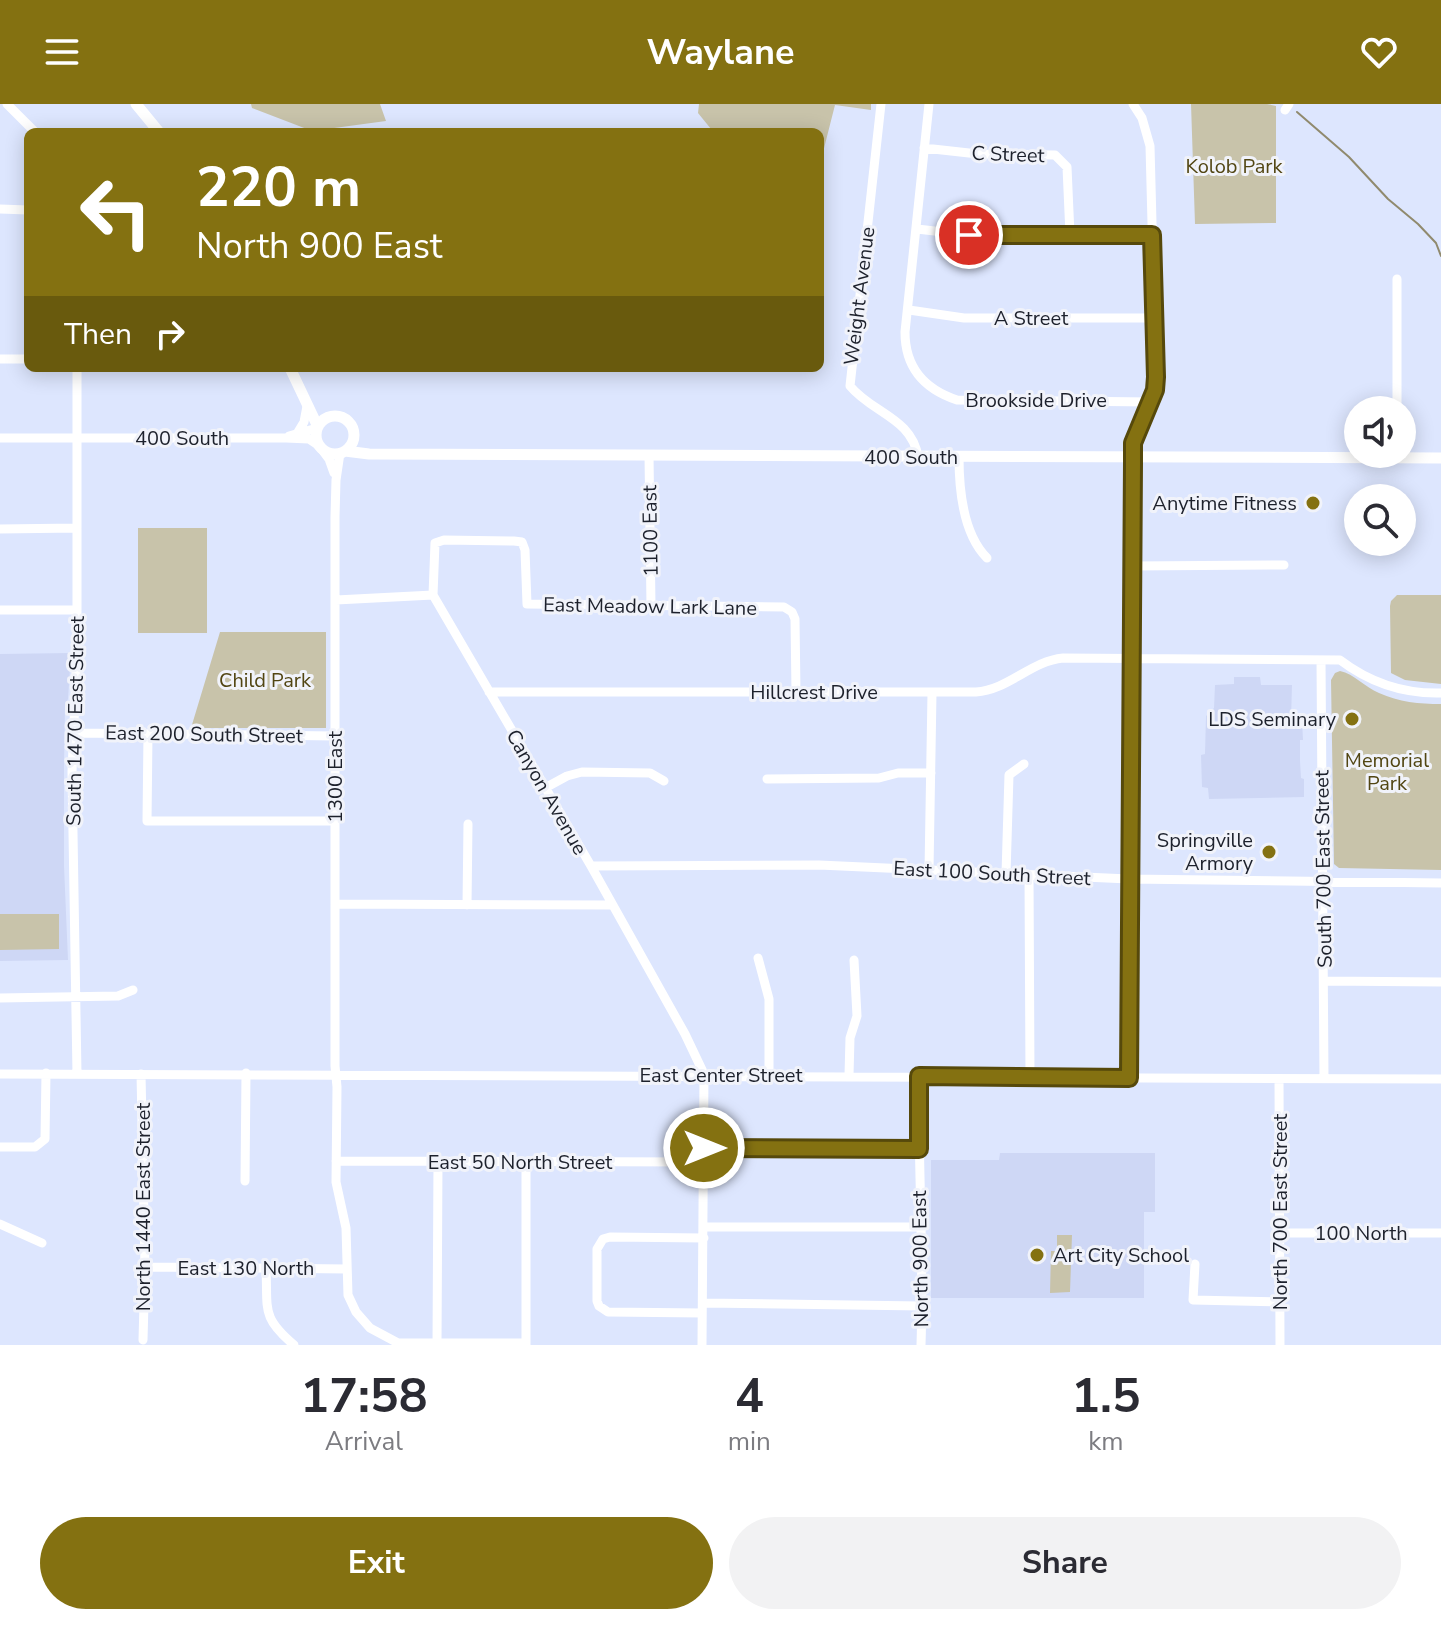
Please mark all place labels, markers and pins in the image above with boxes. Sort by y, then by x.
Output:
pin [935,201,1003,269]
place label: Anytime Fitness [1152,490,1297,517]
marker: Anytime Fitness [1304,494,1322,512]
place label: LDS Seminary [1208,706,1337,733]
marker: LDS Seminary [1343,710,1361,728]
place label: Springville Armory [1157,827,1254,877]
marker: Springville Armory [1260,843,1278,861]
place label: Art City School [1053,1242,1189,1269]
marker: Art City School [1028,1246,1046,1264]

